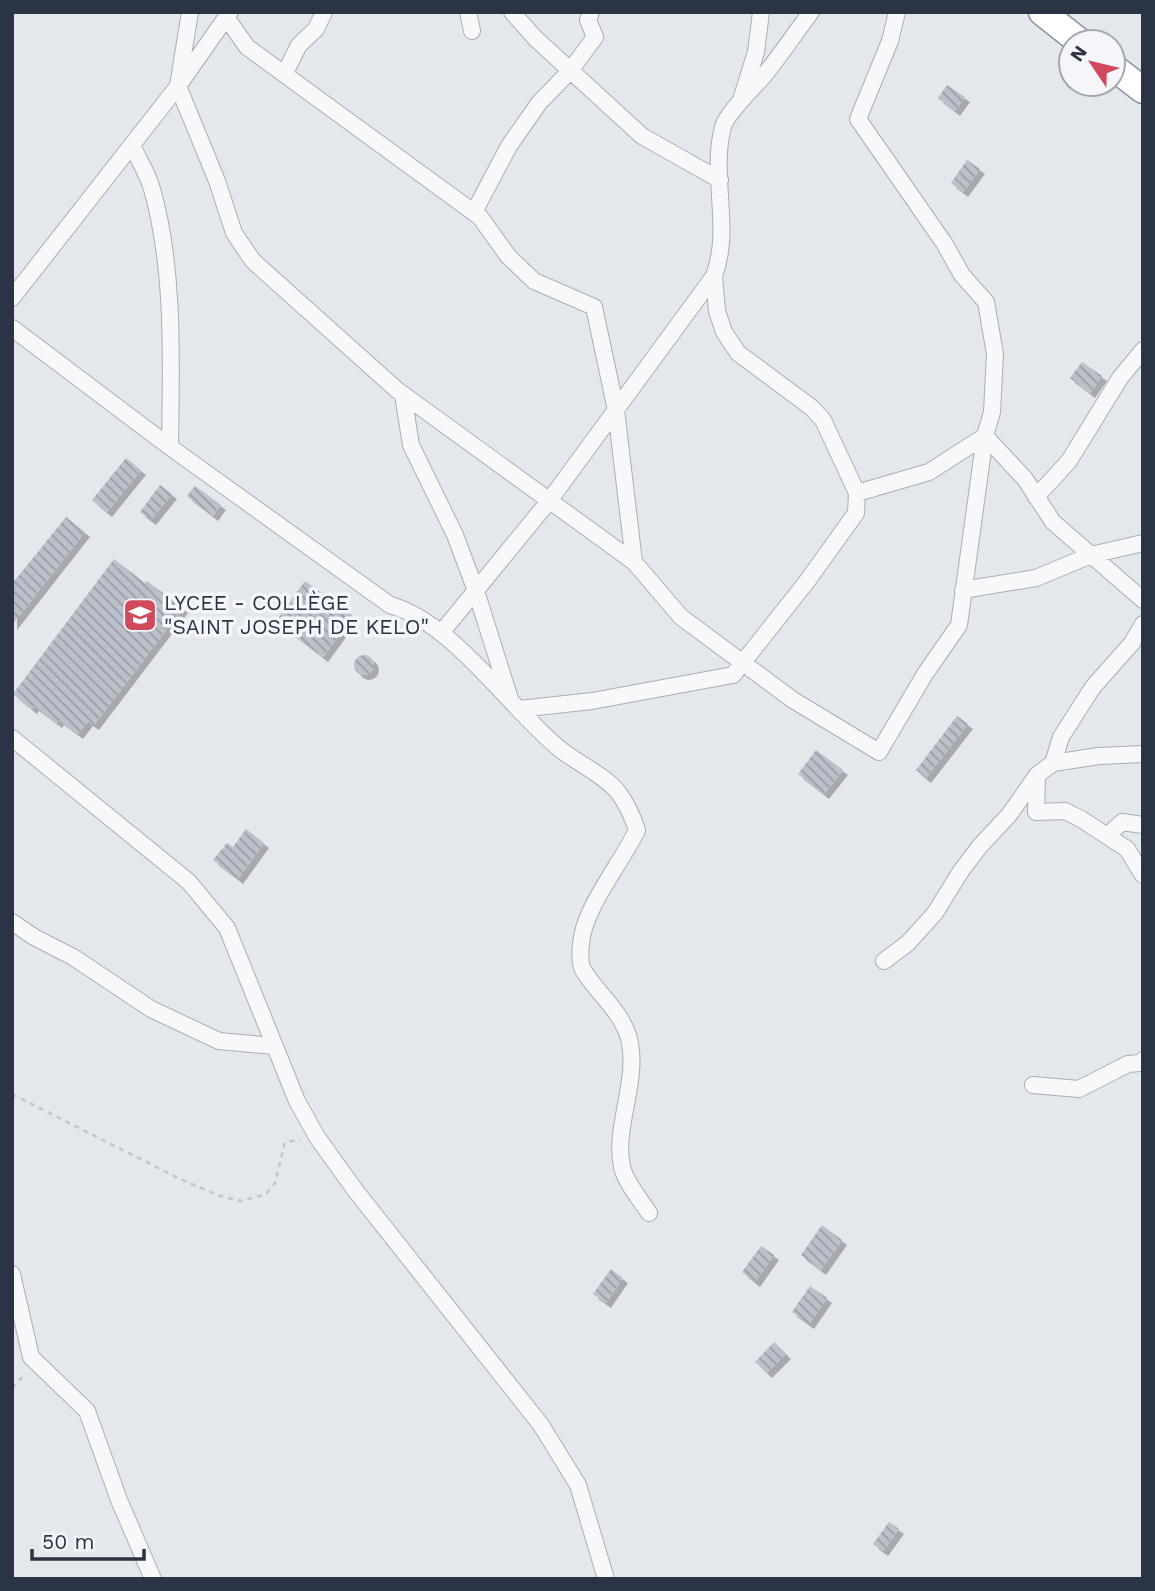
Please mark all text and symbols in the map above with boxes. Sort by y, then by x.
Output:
north arrow [1057,28,1127,98]
text: N [1065,41,1092,66]
place label: LYCEE - COLLÈGE "SAINT JOSEPH DE KELO" [164,590,429,639]
school or university icon: LYCEE - COLLÈGE "SAINT JOSEPH DE KELO" [121,596,159,634]
scale bar [32,1518,144,1562]
text: 50 m [42,1529,94,1554]

